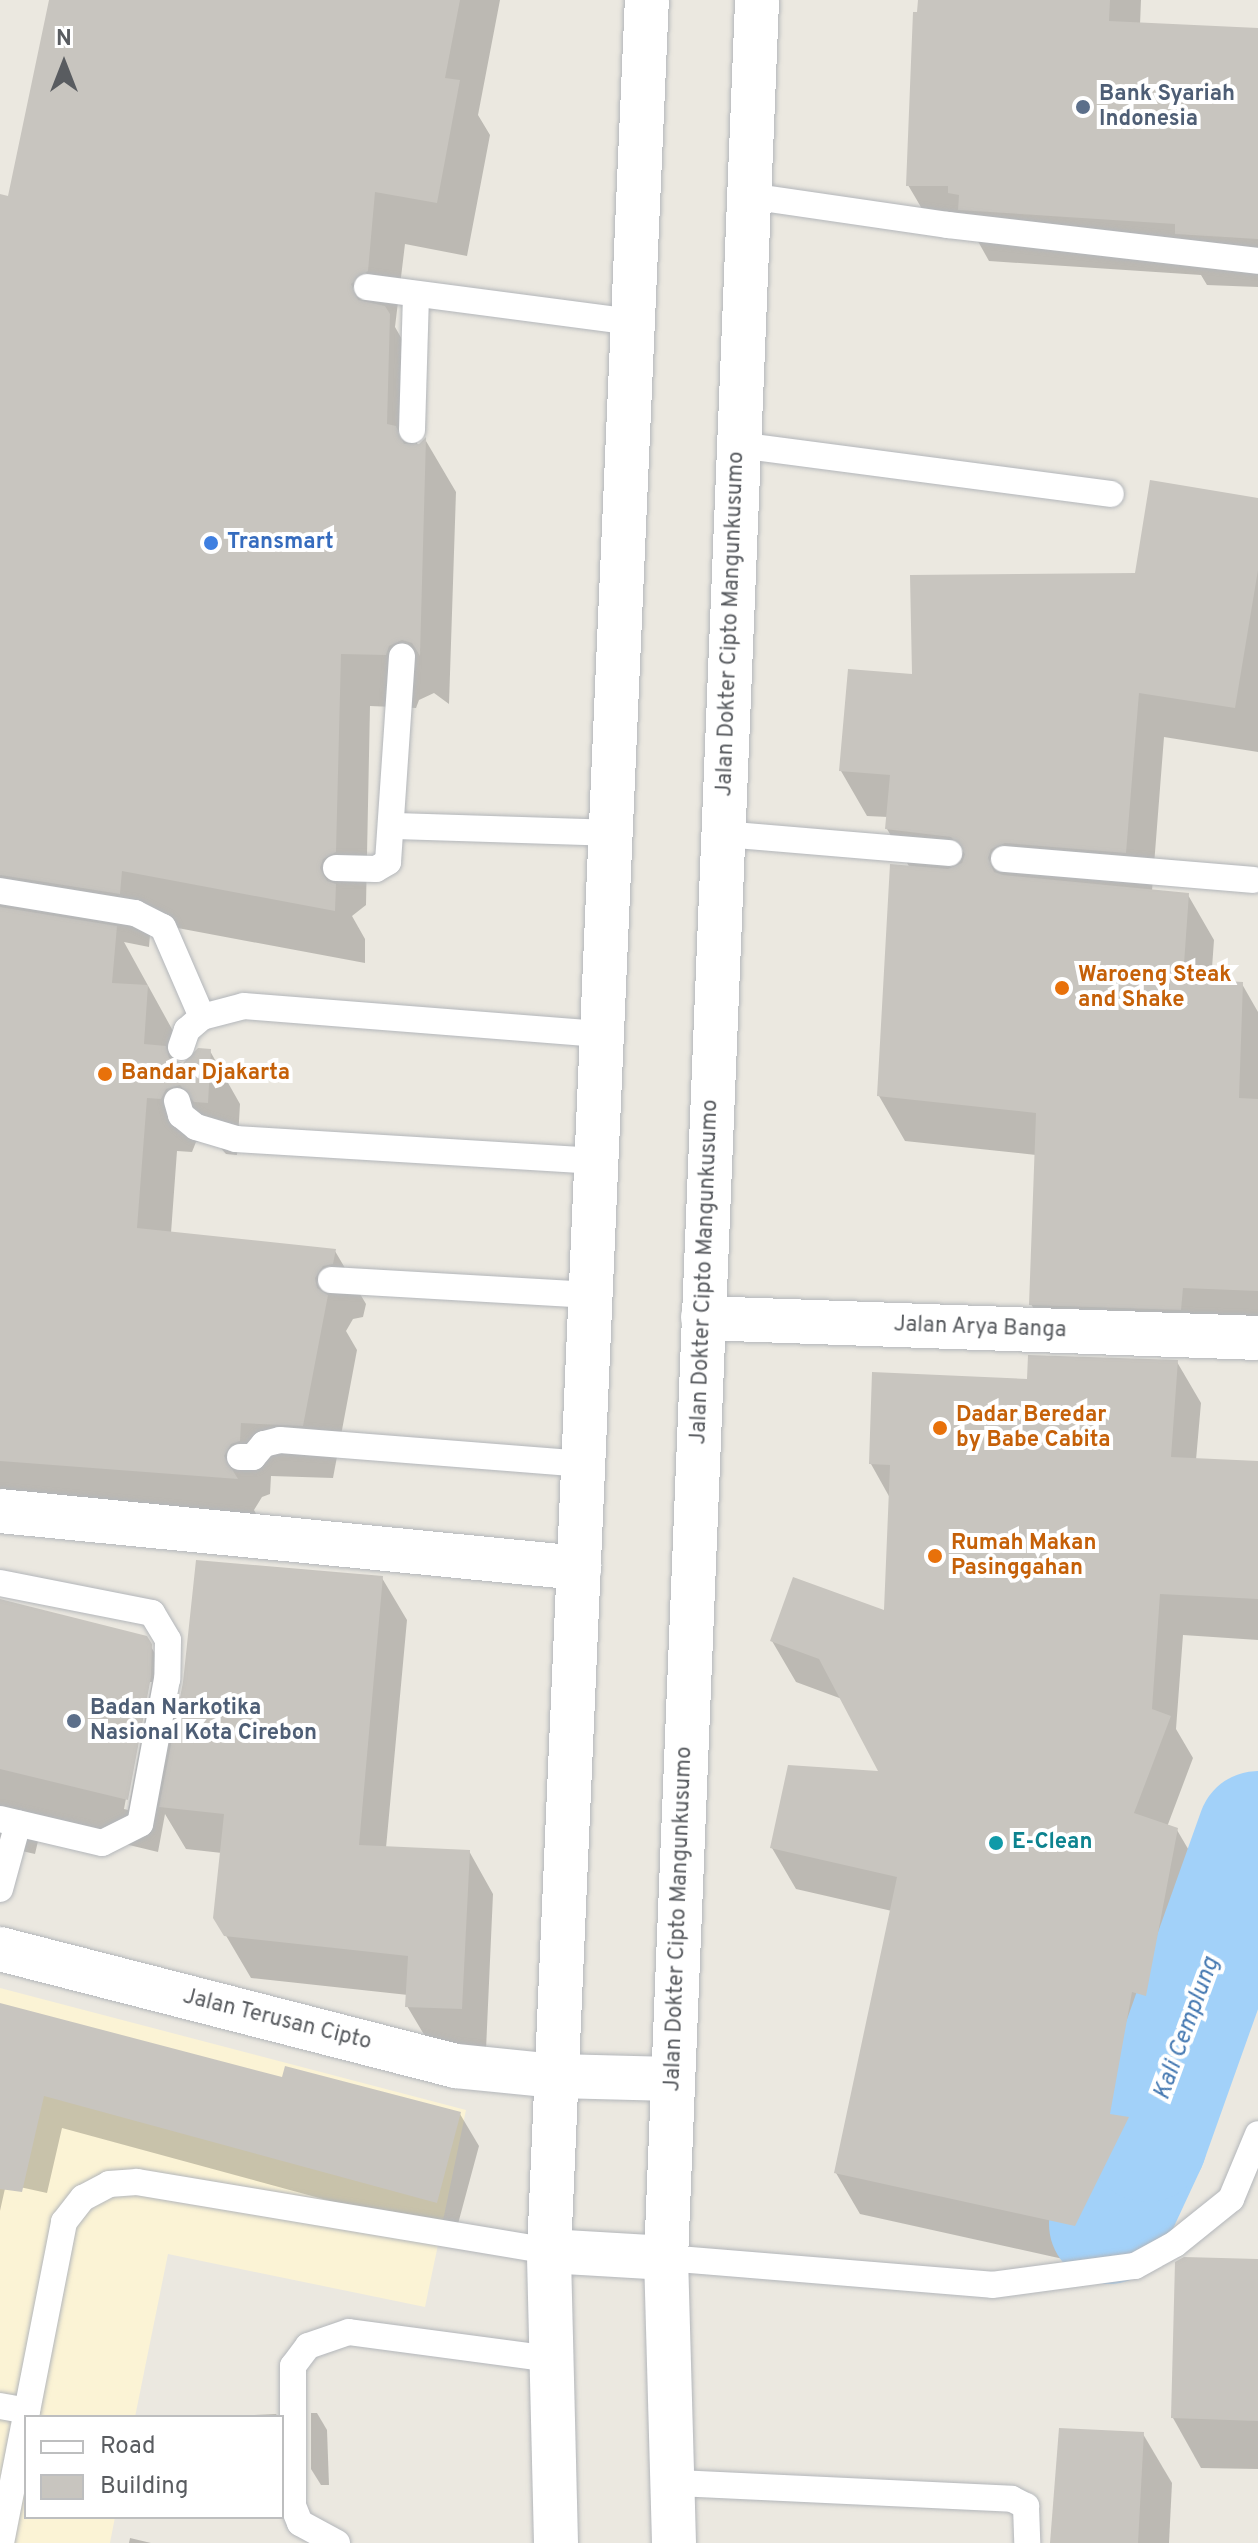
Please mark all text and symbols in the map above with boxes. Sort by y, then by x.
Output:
north arrow [24,24,104,104]
text: N [56,26,72,53]
place label: Bank Syariah Indonesia [1099,81,1235,132]
marker: Bank Syariah Indonesia [1074,98,1092,116]
street label: Jalan Dokter Cipto Mangunkusumo [712,451,750,797]
place label: Transmart [227,530,334,556]
marker: Transmart [202,534,220,552]
place label: Waroeng Steak and Shake [1078,962,1231,1014]
marker: Waroeng Steak and Shake [1053,979,1071,997]
place label: Bandar Djakarta [121,1061,290,1087]
marker: Bandar Djakarta [96,1065,114,1083]
street label: Jalan Dokter Cipto Mangunkusumo [686,1099,724,1445]
street label: Jalan Arya Banga [893,1312,1067,1344]
place label: Dadar Beredar by Babe Cabita [956,1402,1111,1454]
marker: Dadar Beredar by Babe Cabita [931,1419,949,1437]
place label: Rumah Makan Pasinggahan [951,1530,1096,1582]
marker: Rumah Makan Pasinggahan [926,1547,944,1565]
place label: Badan Narkotika Nasional Kota Cirebon [90,1695,317,1746]
marker: Badan Narkotika Nasional Kota Cirebon [65,1712,83,1730]
street label: Jalan Dokter Cipto Mangunkusumo [660,1746,698,2092]
place label: E-Clean [1012,1830,1092,1856]
marker: E-Clean [987,1834,1005,1852]
water label: Kali Cemplung [1149,1954,1227,2104]
street label: Jalan Terusan Cipto [180,1984,374,2056]
legend [24,2415,284,2519]
text: Road [100,2432,156,2462]
text: Building [100,2472,189,2502]

